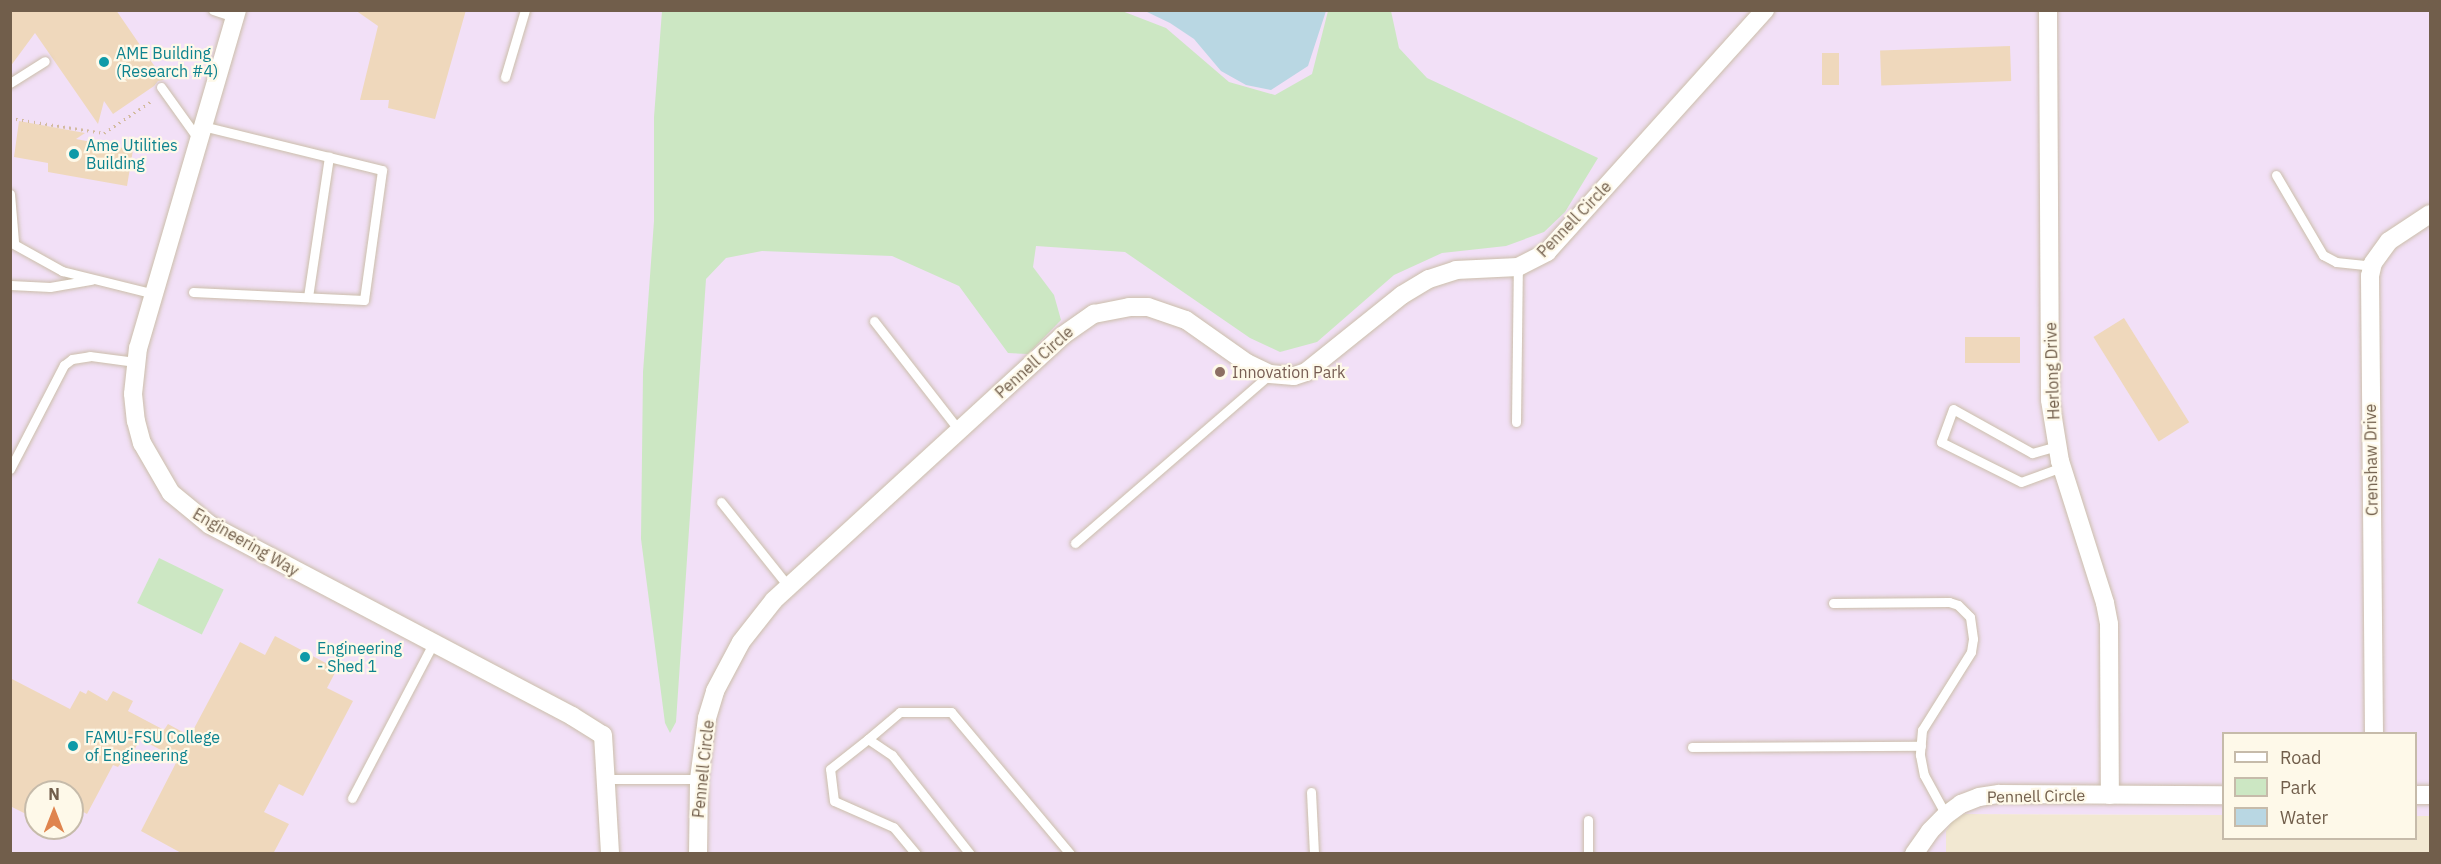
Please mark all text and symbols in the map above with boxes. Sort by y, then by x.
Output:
place label: AME Building (Research #4) [116,43,218,81]
marker: AME Building (Research #4) [97,55,111,69]
place label: Ame Utilities Building [86,135,178,173]
marker: Ame Utilities Building [67,147,81,161]
street label: Pennell Circle [1533,177,1615,261]
street label: Pennell Circle [991,322,1077,402]
street label: Herlong Drive [2041,322,2063,420]
place label: Innovation Park [1232,362,1346,382]
marker: Innovation Park [1213,365,1227,379]
street label: Crenshaw Drive [2360,404,2382,516]
street label: Engineering Way [190,504,302,580]
place label: Engineering - Shed 1 [317,638,402,676]
marker: Engineering - Shed 1 [298,650,312,664]
street label: Pennell Circle [688,719,718,819]
place label: FAMU-FSU College of Engineering [85,727,220,765]
legend [2222,732,2417,840]
marker: FAMU-FSU College of Engineering [66,739,80,753]
text: Road [2280,746,2321,769]
text: Park [2280,776,2316,799]
north arrow [24,780,84,840]
text: N [48,784,60,804]
street label: Pennell Circle [1987,786,2085,806]
text: Water [2280,806,2328,829]

